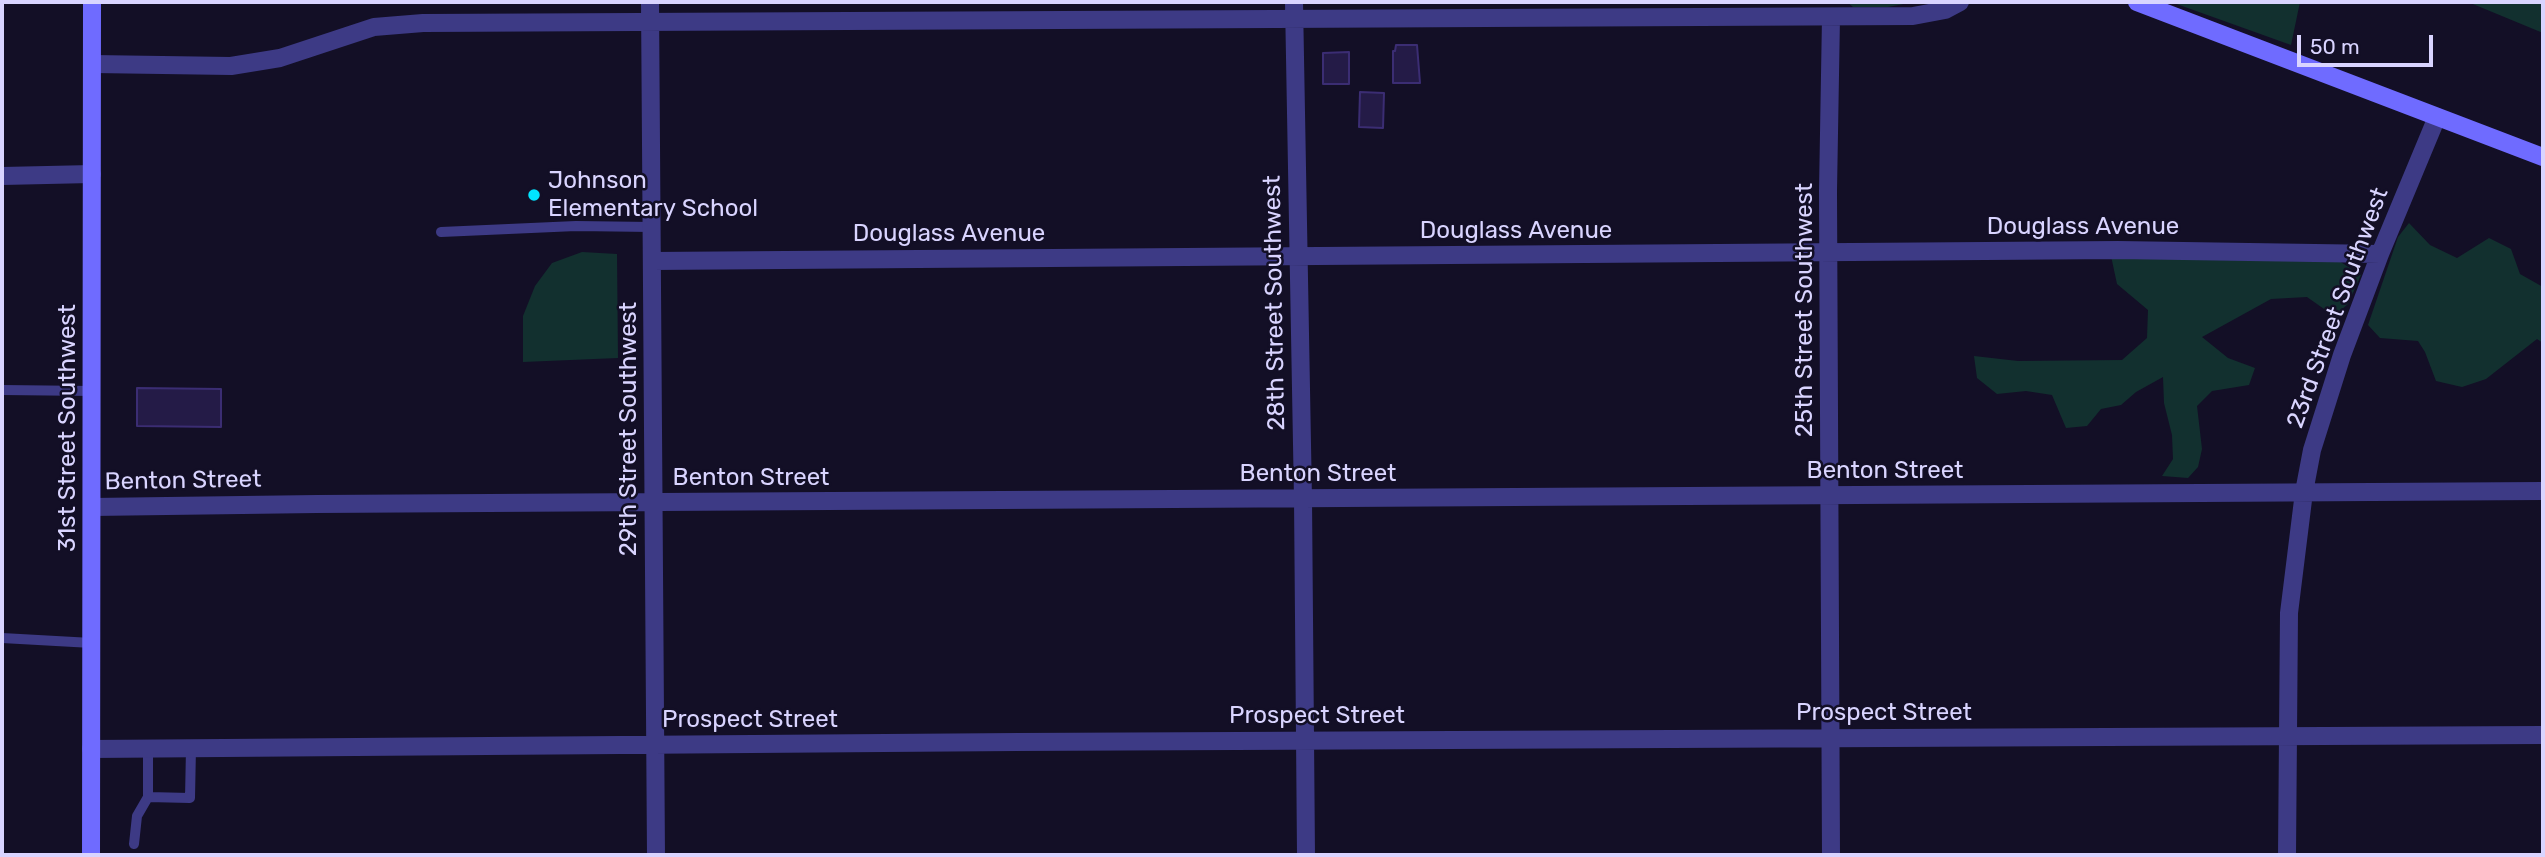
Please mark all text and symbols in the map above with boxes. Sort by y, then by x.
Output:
scale bar [2300,21,2436,65]
text: 50 m [2310,34,2360,59]
place label: Johnson Elementary School [548,167,758,223]
street label: 28th Street Southwest [1258,175,1292,431]
street label: 25th Street Southwest [1791,183,1819,437]
street label: 23rd Street Southwest [2281,184,2395,432]
marker: Johnson Elementary School [526,187,542,203]
street label: Douglass Avenue [1987,213,2179,241]
street label: Douglass Avenue [1420,217,1612,245]
street label: Douglass Avenue [853,220,1045,248]
street label: 29th Street Southwest [615,302,643,556]
street label: 31st Street Southwest [54,304,82,552]
street label: Benton Street [1807,457,1963,485]
street label: Benton Street [1240,460,1396,488]
street label: Benton Street [673,464,829,492]
street label: Benton Street [104,465,262,497]
street label: Prospect Street [1796,699,1972,727]
street label: Prospect Street [1229,702,1405,730]
street label: Prospect Street [662,706,838,734]

